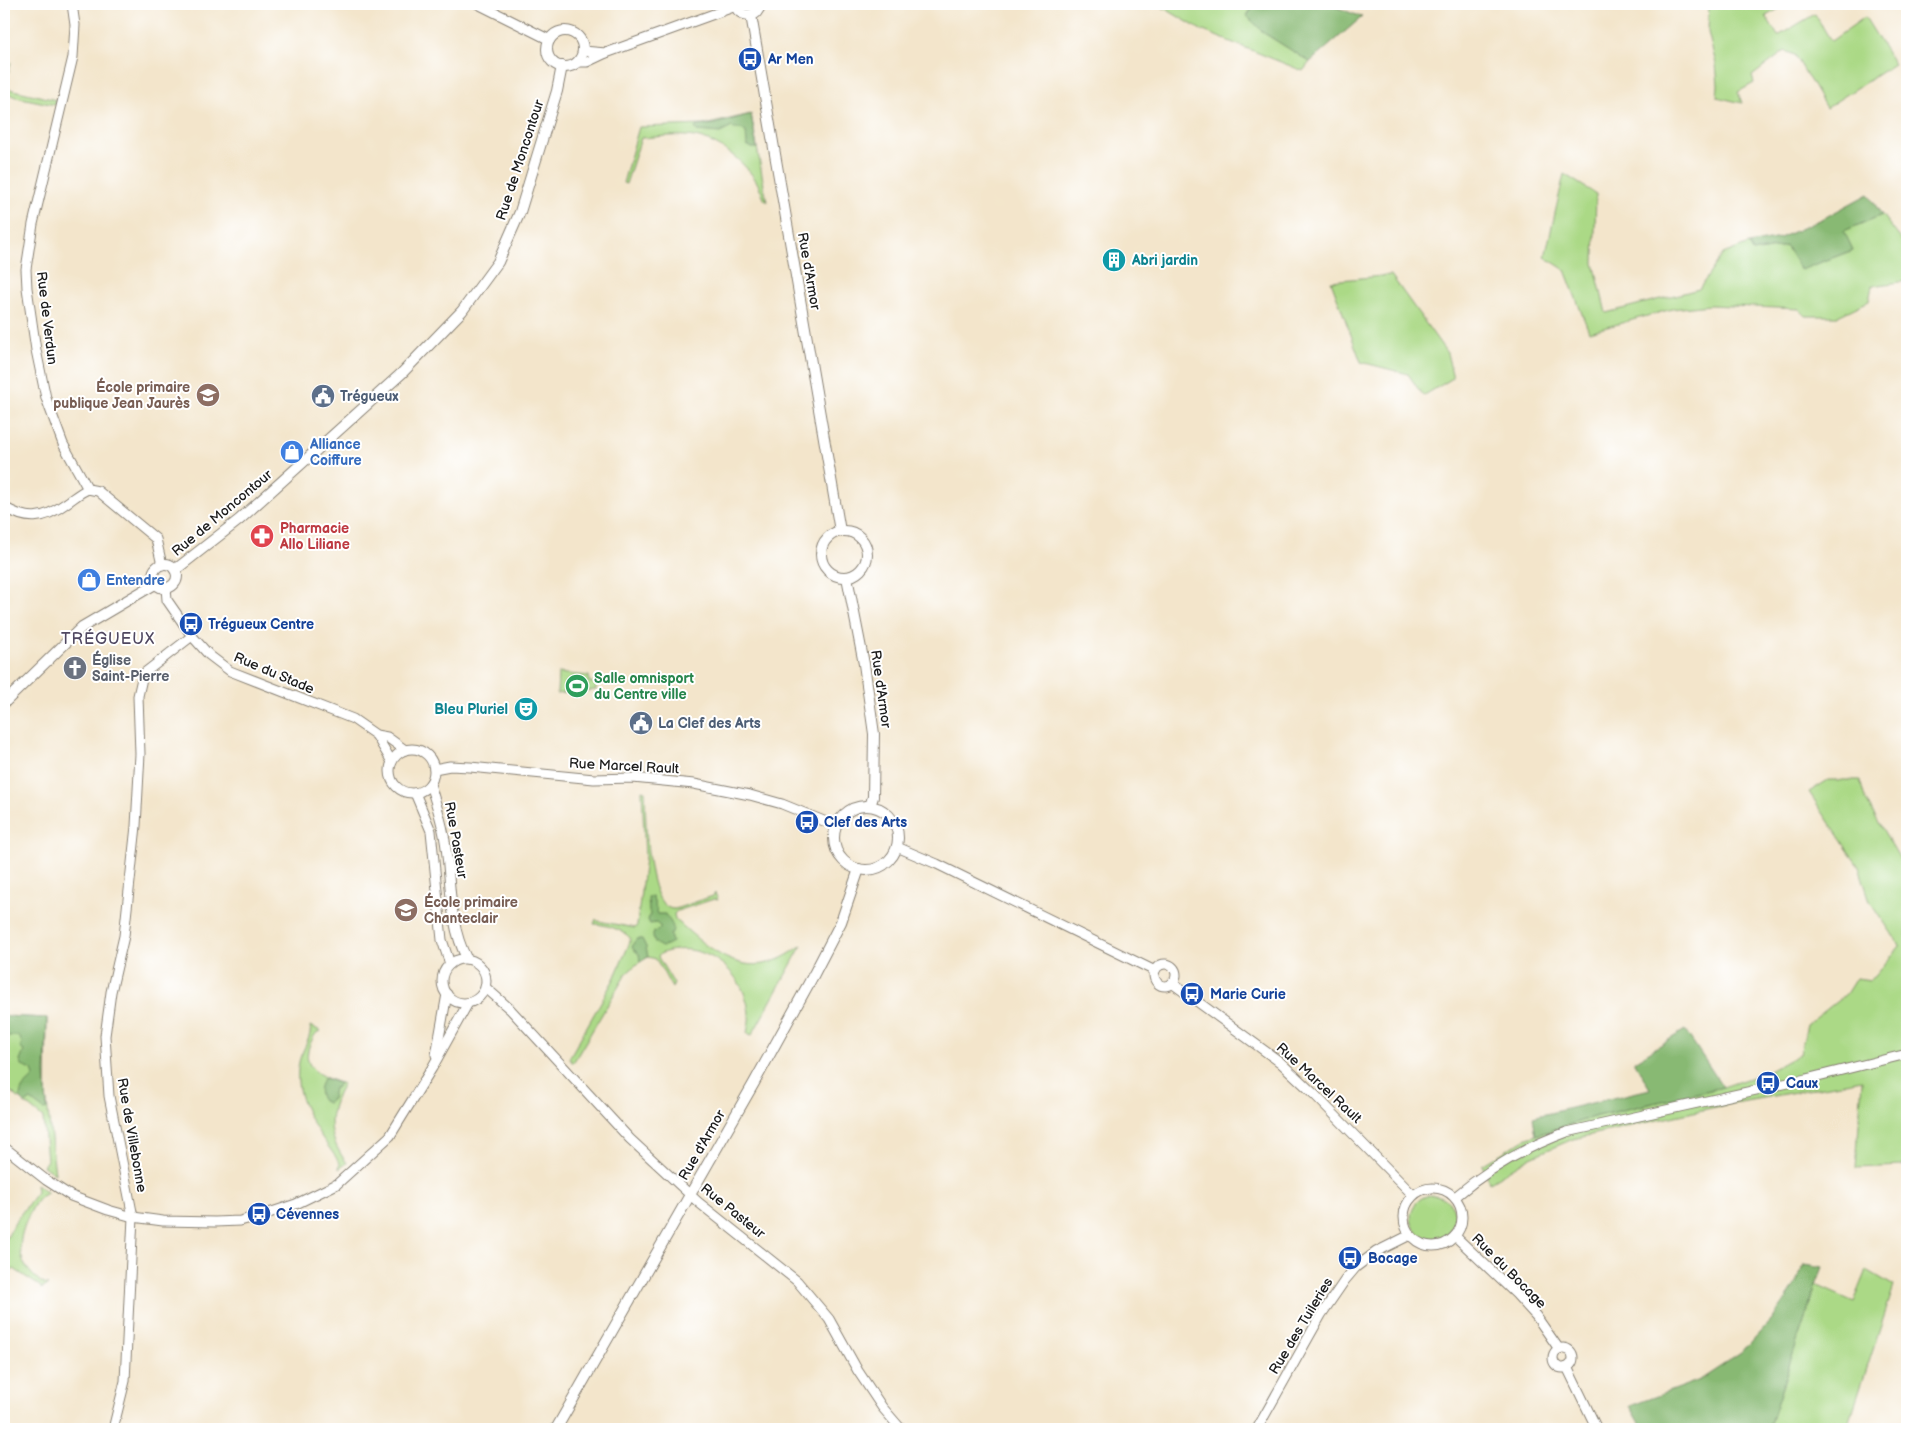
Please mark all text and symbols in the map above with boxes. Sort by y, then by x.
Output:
bus stop icon: Ar Men [737,46,763,72]
place label: Ar Men [767,51,814,68]
street label: Rue de Moncontour [492,97,548,222]
street label: Rue d'Armor [794,231,824,312]
building icon: Abri jardin [1101,247,1127,273]
place label: Abri jardin [1131,252,1198,269]
street label: Rue de Verdun [33,270,61,366]
place label: École primaire publique Jean Jaurès [53,377,190,412]
school or university icon: École primaire publique Jean Jaurès [195,382,221,408]
public building icon: Trégueux [310,383,336,409]
place label: Trégueux [340,388,399,405]
place label: Alliance Coiffure [309,436,361,469]
shop icon: Alliance Coiffure [279,439,305,465]
street label: Rue de Moncontour [168,465,276,560]
place label: Pharmacie Allo Liliane [279,520,350,553]
pharmacy icon: Pharmacie Allo Liliane [249,523,275,549]
shop icon: Entendre [76,567,102,593]
place label: Entendre [106,572,165,589]
bus stop icon: Trégueux Centre [178,611,204,637]
place label: Trégueux Centre [208,616,314,633]
district label: TRÉGUEUX [61,628,155,649]
street label: Rue du Stade [231,648,317,698]
street label: Rue d'Armor [867,649,895,730]
place label: Église Saint-Pierre [92,650,169,685]
church icon: Église Saint-Pierre [62,655,88,681]
place label: Salle omnisport du Centre ville [594,670,694,703]
sports icon: Salle omnisport du Centre ville [564,673,590,699]
theatre icon: Bleu Pluriel [513,696,539,722]
place label: Bleu Pluriel [434,701,508,718]
public building icon: La Clef des Arts [628,710,654,736]
place label: La Clef des Arts [658,715,761,732]
street label: Rue Marcel Rault [568,755,680,777]
street label: Rue Pasteur [441,800,471,881]
bus stop icon: Clef des Arts [794,809,820,835]
place label: Clef des Arts [824,814,907,831]
place label: École primaire Chanteclair [424,892,518,927]
school or university icon: École primaire Chanteclair [393,897,419,923]
bus stop icon: Marie Curie [1179,981,1205,1007]
place label: Marie Curie [1210,986,1286,1003]
street label: Rue Marcel Rault [1273,1039,1366,1127]
bus stop icon: Caux [1755,1070,1781,1096]
place label: Caux [1786,1075,1819,1092]
street label: Rue de Villebonne [114,1076,150,1194]
street label: Rue d'Armor [675,1106,729,1183]
street label: Rue Pasteur [697,1180,769,1243]
bus stop icon: Cévennes [246,1201,272,1227]
place label: Cévennes [276,1206,339,1223]
street label: Rue du Bocage [1468,1230,1550,1312]
bus stop icon: Bocage [1337,1245,1363,1271]
place label: Bocage [1368,1250,1418,1267]
street label: Rue des Tuileries [1265,1275,1337,1377]

